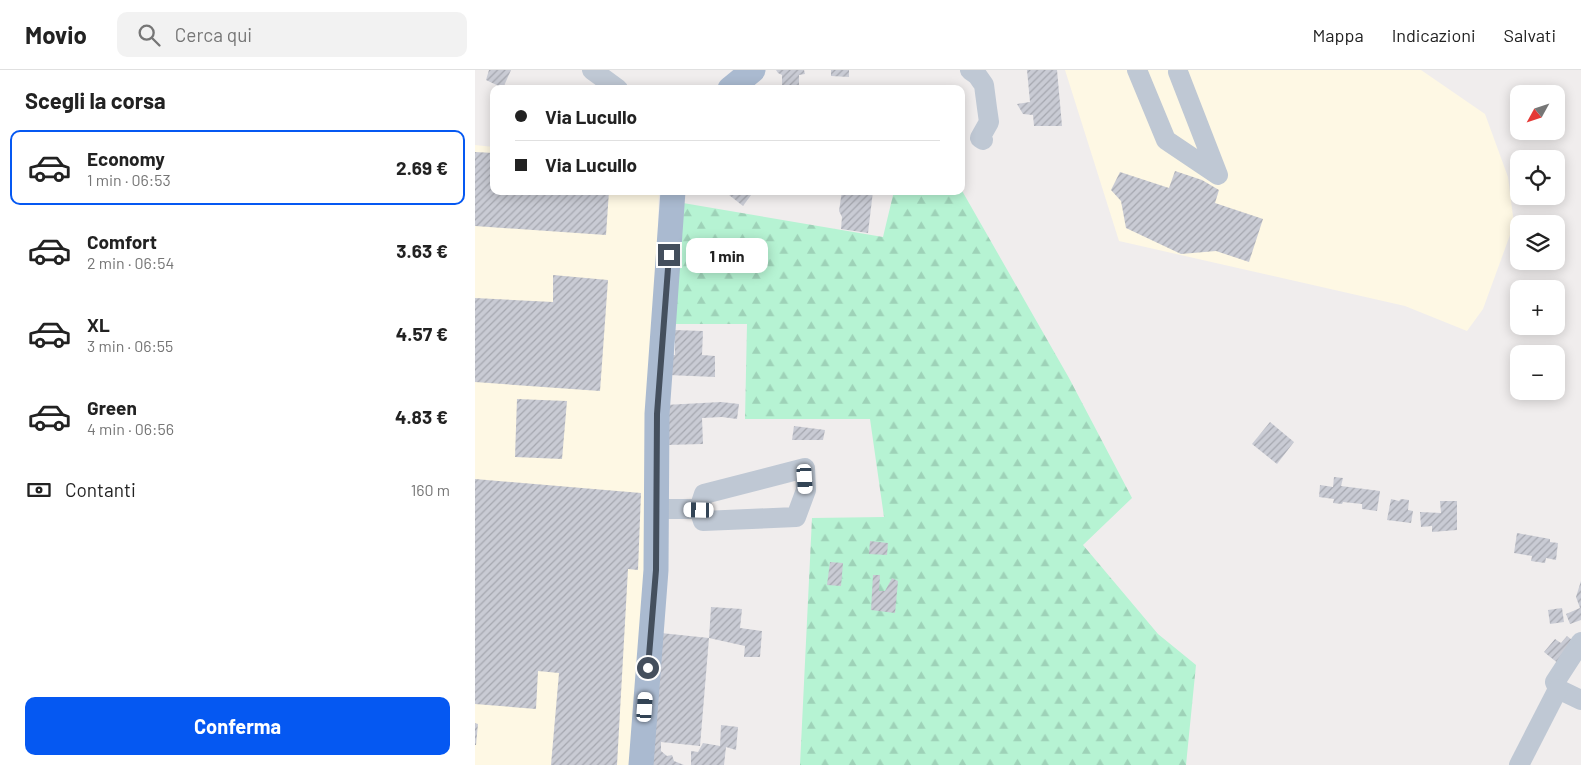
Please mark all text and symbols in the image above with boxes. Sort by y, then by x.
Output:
search box [117,12,467,57]
text: Movio [25,20,87,49]
icon: search [135,21,163,49]
text: Cerca qui [175,23,252,46]
text: Mappa [1313,24,1364,46]
text: Indicazioni [1392,24,1476,46]
text: Salvati [1504,24,1556,46]
north arrow [1510,85,1565,140]
map controls [1510,85,1565,400]
text: Scegli la corsa [25,87,166,113]
text: Via Lucullo [545,105,637,128]
icon: car [27,145,72,190]
text: Economy [87,147,165,170]
button: locate [1510,150,1565,205]
text: Via Lucullo [545,153,637,176]
text: 2.69 € [396,156,448,179]
text: 1 min · 06:53 [87,170,171,189]
button: layers [1510,215,1565,270]
icon: car [27,228,72,273]
text: Comfort [87,230,157,253]
callout: 1 min [687,238,769,272]
text: 3.63 € [396,239,448,262]
route end [658,244,680,266]
text: 1 min [709,246,745,265]
text: 2 min · 06:54 [87,253,174,272]
button: + [1510,280,1565,335]
icon: car [27,311,72,356]
text: XL [87,313,110,336]
text: 4.57 € [396,322,448,345]
text: 3 min · 06:55 [87,336,173,355]
button: − [1510,345,1565,400]
icon: car [27,394,72,439]
text: Green [87,396,137,419]
text: 4.83 € [395,405,448,428]
text: 4 min · 06:56 [87,419,174,438]
car [796,464,813,494]
icon: cash [25,476,53,504]
text: Contanti [65,478,136,501]
text: 160 m [411,480,450,499]
car [683,502,714,518]
route start [637,657,659,679]
car [636,692,653,722]
button: Conferma [25,697,450,755]

